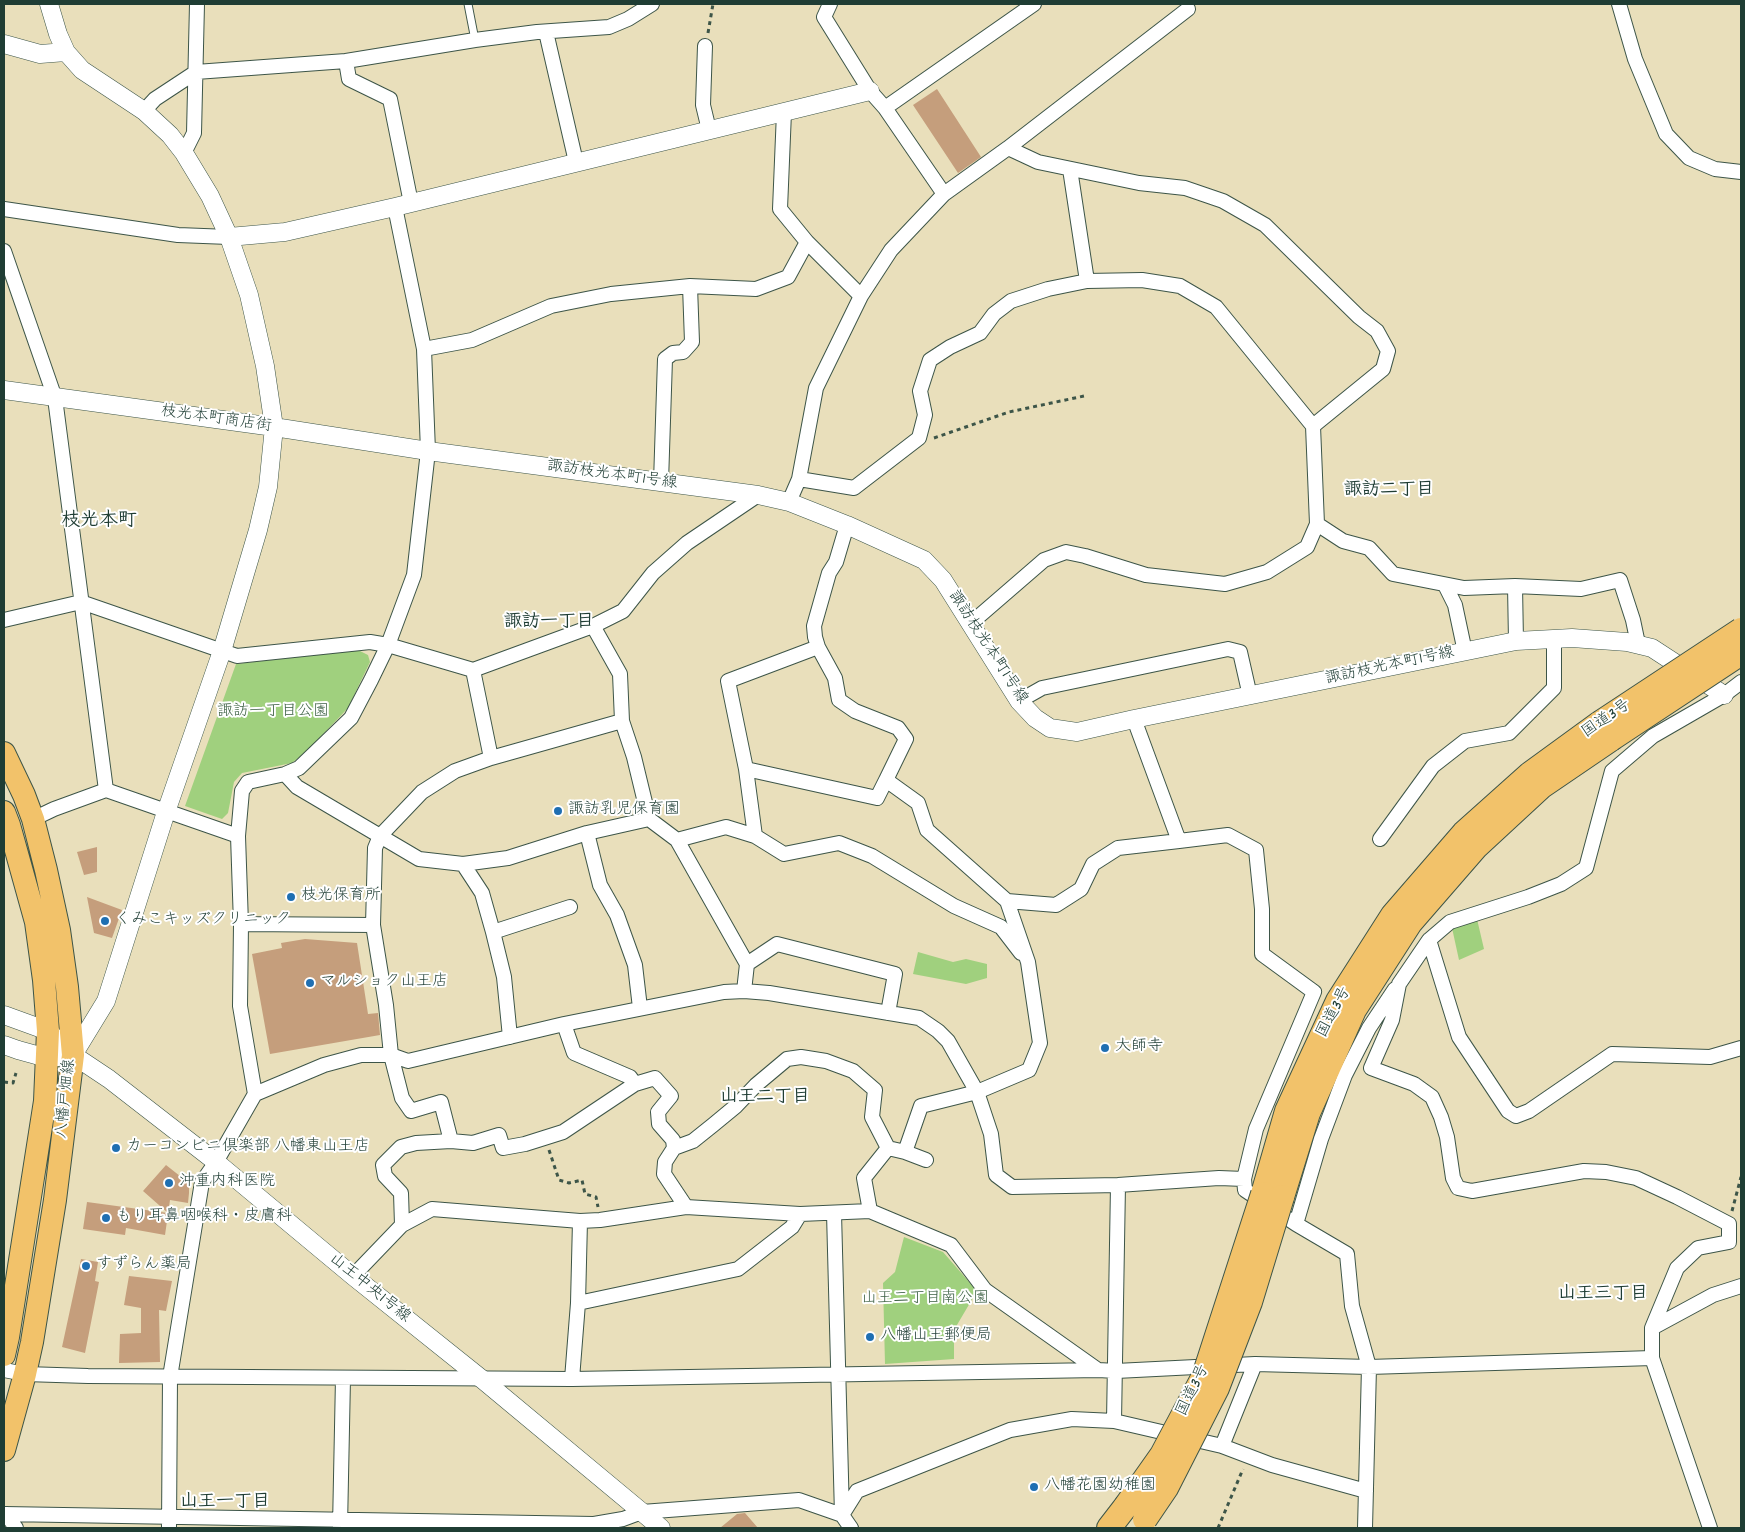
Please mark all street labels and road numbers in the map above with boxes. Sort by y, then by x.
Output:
street label: 枝光本町商店街 [159,403,273,437]
street label: 諏訪枝光本町1号線 [546,457,678,495]
street label: 諏訪枝光本町1号線 [943,588,1031,708]
street label: 諏訪枝光本町1号線 [1324,644,1456,690]
street label: 国道3号 [1579,697,1635,743]
street label: 国道3号 [1314,984,1356,1042]
street label: 八幡戸畑線 [53,1058,81,1140]
street label: 山王中央1号線 [324,1250,414,1328]
street label: 国道3号 [1173,1362,1215,1420]

